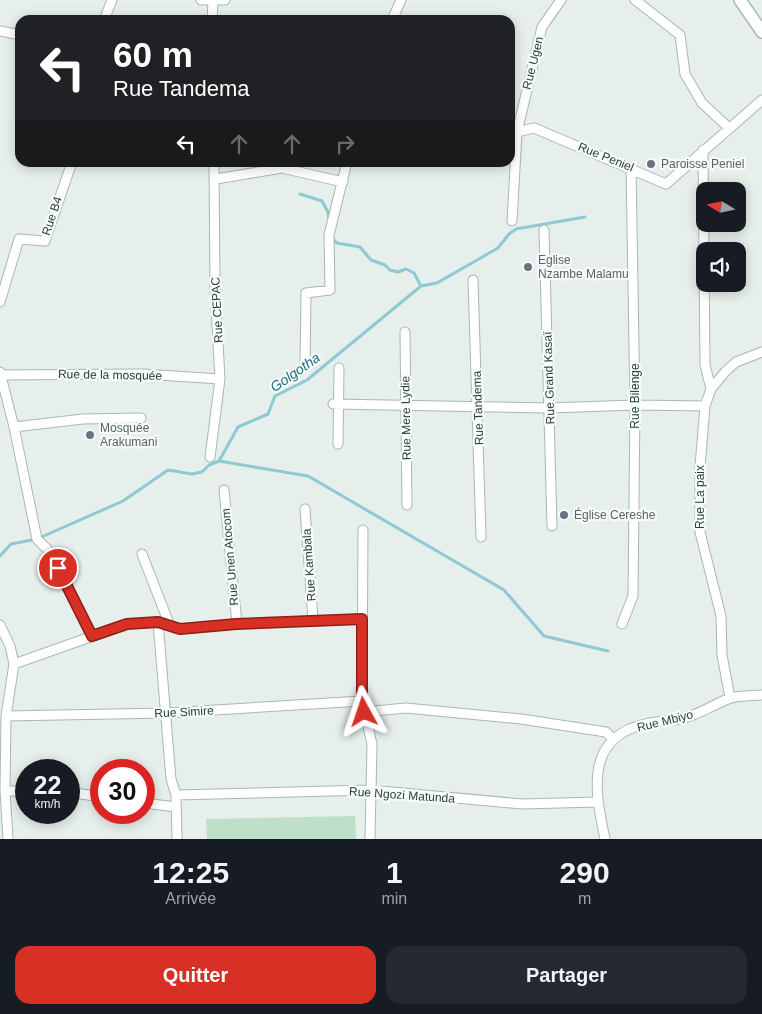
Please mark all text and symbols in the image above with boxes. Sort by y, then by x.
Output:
icon: left [30,35,95,100]
text: 60 m [113,35,193,74]
street label: Rue Ugen [520,35,546,91]
text: Rue Tandema [113,76,250,101]
icon: left [172,130,200,158]
icon: ahead [225,130,253,158]
icon: ahead [278,130,306,158]
icon: right [331,130,359,158]
street label: Rue Peniel [576,140,636,174]
place label: Paroisse Peniel [661,157,744,171]
marker: Paroisse Peniel [645,158,657,170]
north arrow [696,182,746,232]
map controls [696,182,746,292]
street label: Rue B4 [39,194,65,237]
button: sound [696,242,746,292]
place label: Eglise Nzambe Malamu [538,253,629,281]
marker: Eglise Nzambe Malamu [522,261,534,273]
street label: Rue CEPAC [208,276,226,343]
street label: Rue Grand Kasaï [540,331,558,425]
water label: Golgotha [267,349,323,395]
street label: Rue Bilenge [628,363,642,429]
street label: Rue de la mosquée [58,367,162,383]
street label: Rue Tandema [470,370,486,445]
street label: Rue Mere Lydie [398,375,414,460]
place label: Mosquée Arakumani [100,421,157,449]
marker: Mosquée Arakumani [84,429,96,441]
street label: Rue La paix [693,465,707,529]
place label: Église Cereshe [574,507,656,522]
street label: Rue Unen Atocom [219,508,241,606]
marker: Église Cereshe [558,509,570,521]
street label: Rue Kambala [299,528,319,602]
pin [37,547,79,589]
icon: arrive [44,554,72,582]
position arrow [337,685,389,737]
street label: Rue Simire [154,703,214,721]
street label: Rue Mbiyo [635,707,695,735]
speed limit sign: 30 [90,759,155,824]
text: 22 [34,771,61,799]
street label: Rue Ngozi Matunda [349,784,456,806]
text: km/h [34,797,61,811]
text: 12:25 [152,856,229,889]
text: 1 [386,856,403,889]
text: 290 [560,856,610,889]
text: Arrivée [165,890,216,907]
text: min [381,890,407,907]
text: m [578,890,591,907]
button: Quitter [15,946,376,1004]
button: Partager [386,946,747,1004]

